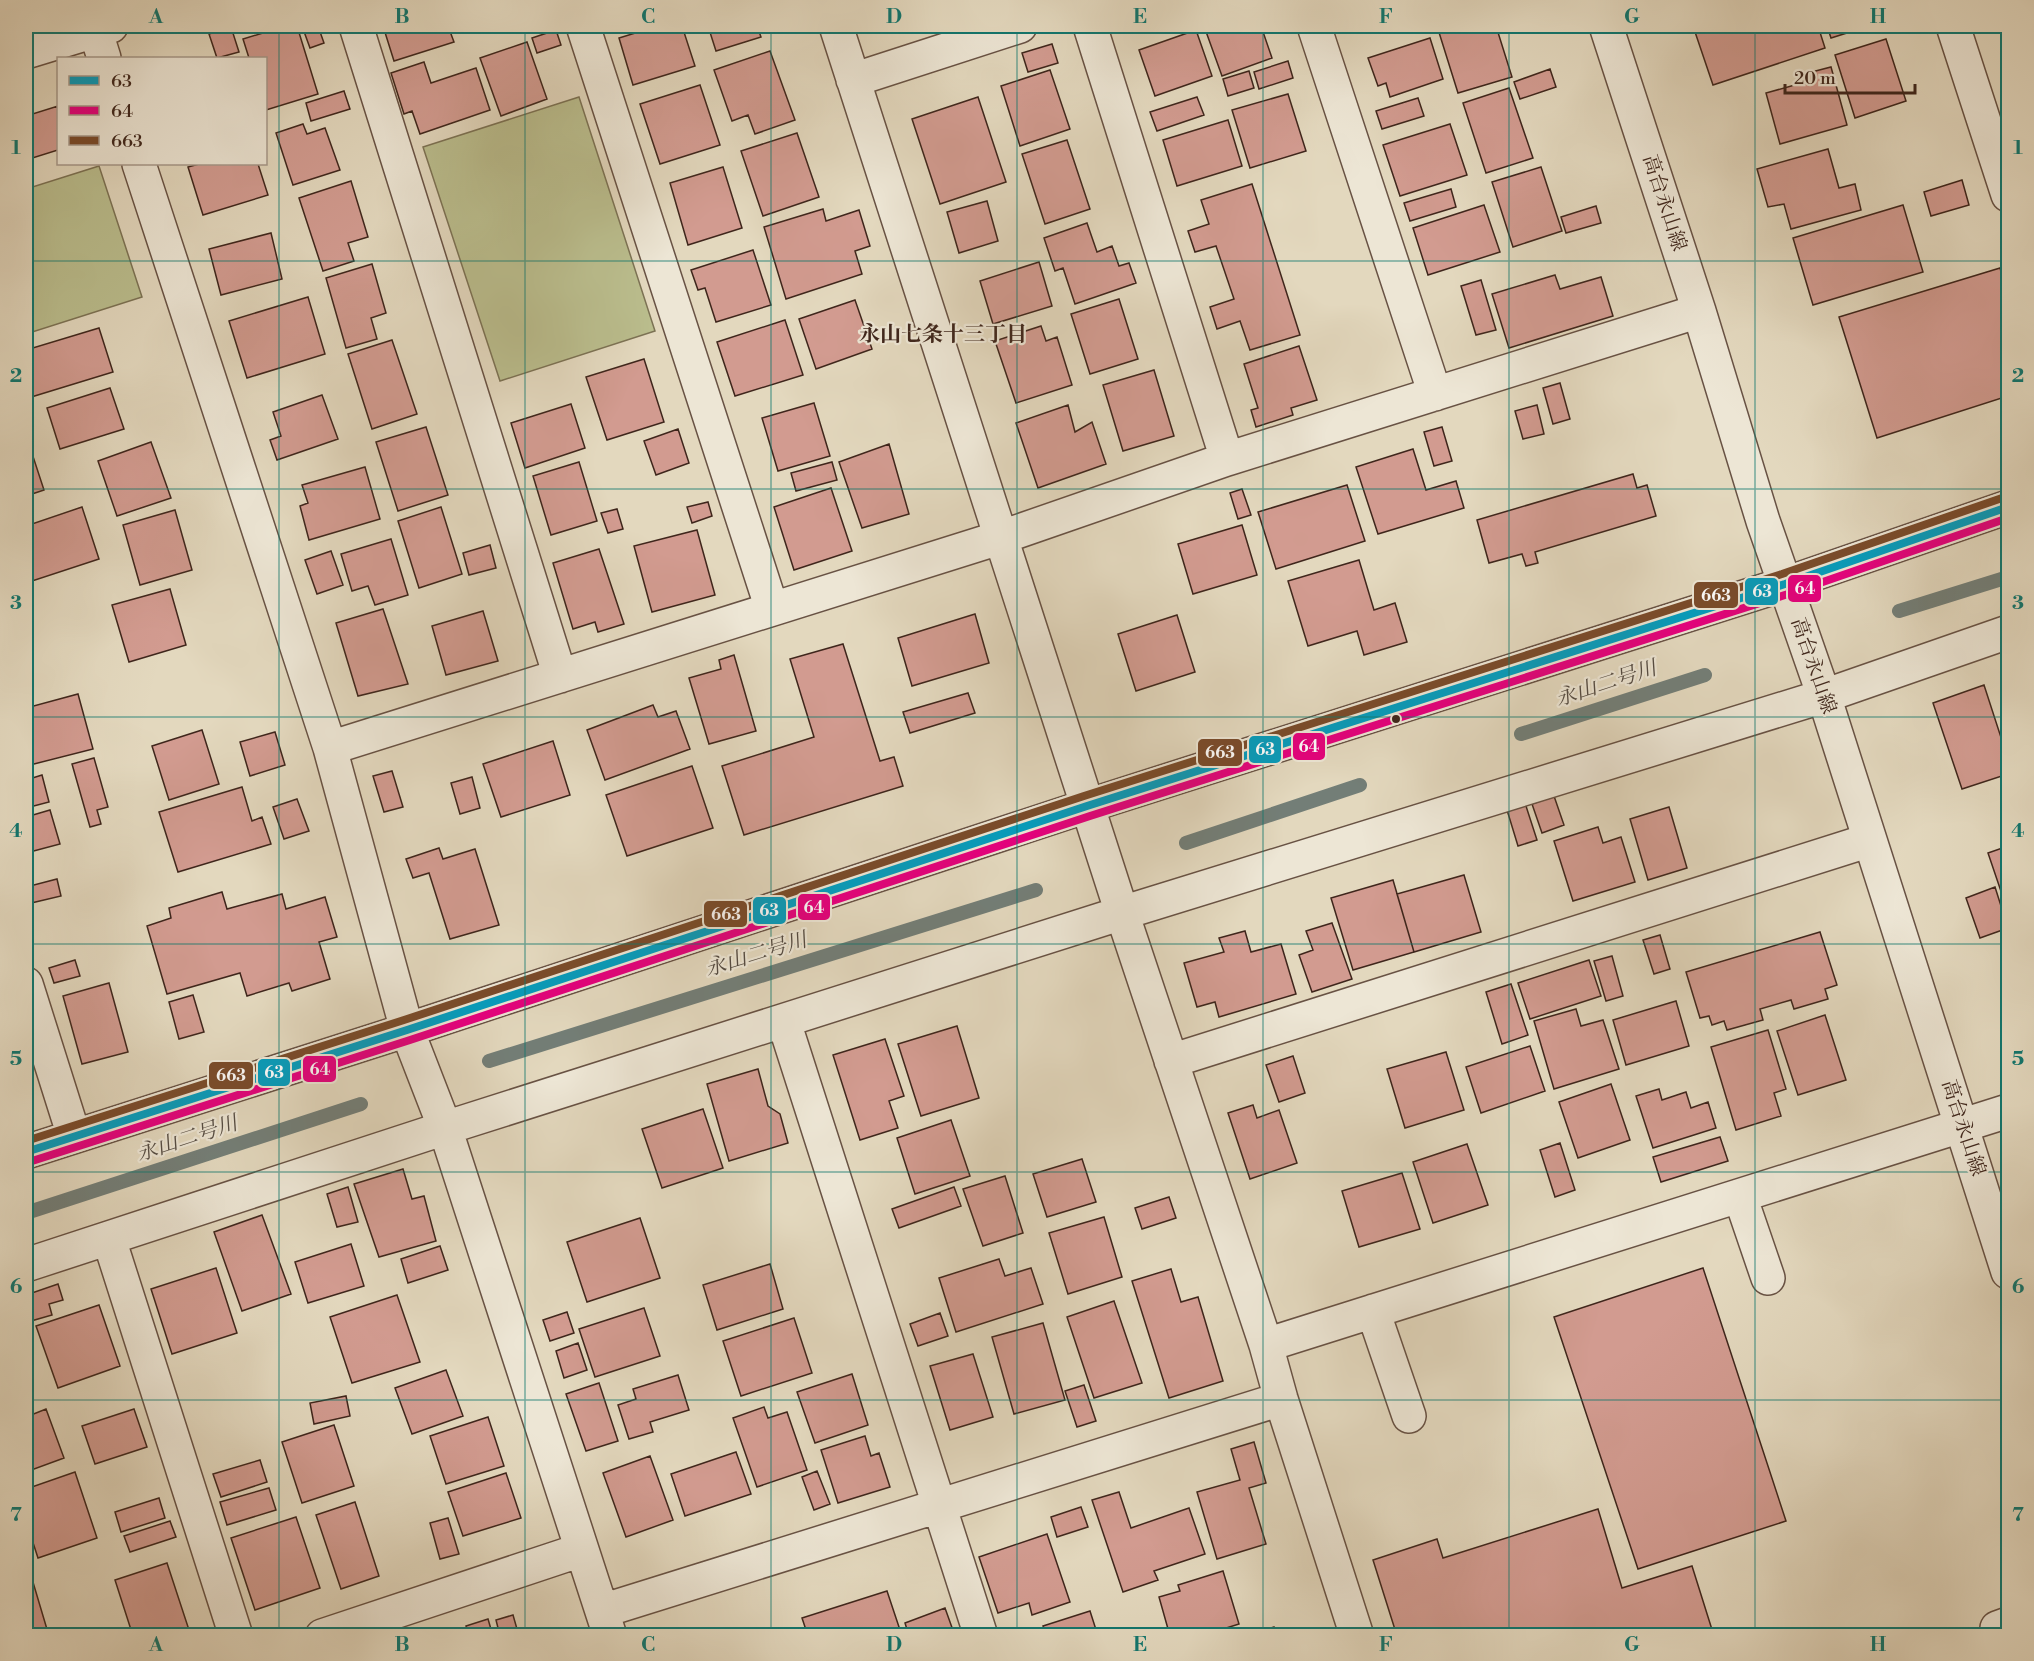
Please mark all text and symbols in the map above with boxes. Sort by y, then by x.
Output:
text: A [148,5,164,30]
text: B [394,5,410,30]
text: C [641,5,655,30]
text: D [886,5,902,30]
text: E [1133,5,1147,30]
text: F [1379,5,1393,30]
text: G [1624,5,1640,30]
text: H [1870,5,1887,30]
legend [57,57,267,165]
scale bar [1785,57,1916,95]
text: 20 m [1794,67,1836,90]
text: 63 [111,70,132,93]
text: 64 [111,100,133,123]
text: 663 [111,130,143,153]
text: 1 [11,136,21,161]
text: 1 [2013,136,2023,161]
street label: 高台永山線 [1637,152,1691,254]
district label: 永山七条十三丁目 [859,322,1027,348]
text: 2 [10,364,22,389]
text: 2 [2012,364,2024,389]
line badge: 64 [1787,574,1822,603]
line badge: 63 [1744,577,1779,606]
text: 64 [1794,579,1816,599]
line badge: 663 [1693,581,1739,609]
text: 63 [1752,582,1772,602]
text: 663 [1701,586,1731,606]
text: 3 [10,591,22,616]
text: 3 [2012,591,2024,616]
street label: 高台永山線 [1785,615,1841,717]
water label: 永山二号川 [1552,655,1662,713]
unlabelled marker [1390,713,1402,725]
line badge: 64 [1292,732,1326,761]
line badge: 63 [1248,735,1282,764]
text: 64 [1298,737,1320,757]
line badge: 663 [1197,738,1243,767]
text: 63 [1255,740,1275,760]
text: 663 [1205,743,1235,763]
text: 4 [9,819,23,844]
text: 4 [2011,819,2025,844]
line badge: 64 [797,893,831,921]
line badge: 63 [752,896,787,925]
text: 64 [803,898,825,918]
line badge: 663 [703,900,748,928]
text: 63 [759,901,779,921]
text: 663 [711,905,741,925]
water label: 永山二号川 [702,927,812,983]
text: 5 [10,1047,22,1072]
text: 5 [2012,1047,2024,1072]
line badge: 64 [302,1055,337,1083]
line badge: 63 [257,1058,291,1087]
text: 64 [309,1060,331,1080]
line badge: 663 [208,1061,254,1090]
text: 63 [264,1063,284,1083]
text: 663 [216,1066,246,1086]
street label: 高台永山線 [1936,1077,1990,1179]
water label: 永山二号川 [133,1110,243,1168]
text: 6 [10,1275,23,1300]
text: 6 [2012,1275,2025,1300]
text: 7 [10,1503,22,1528]
text: 7 [2012,1503,2024,1528]
text: A [148,1633,164,1658]
text: B [394,1633,410,1658]
text: C [641,1633,655,1658]
text: D [886,1633,902,1658]
text: E [1133,1633,1147,1658]
text: F [1379,1633,1393,1658]
text: G [1624,1633,1640,1658]
text: H [1870,1633,1887,1658]

